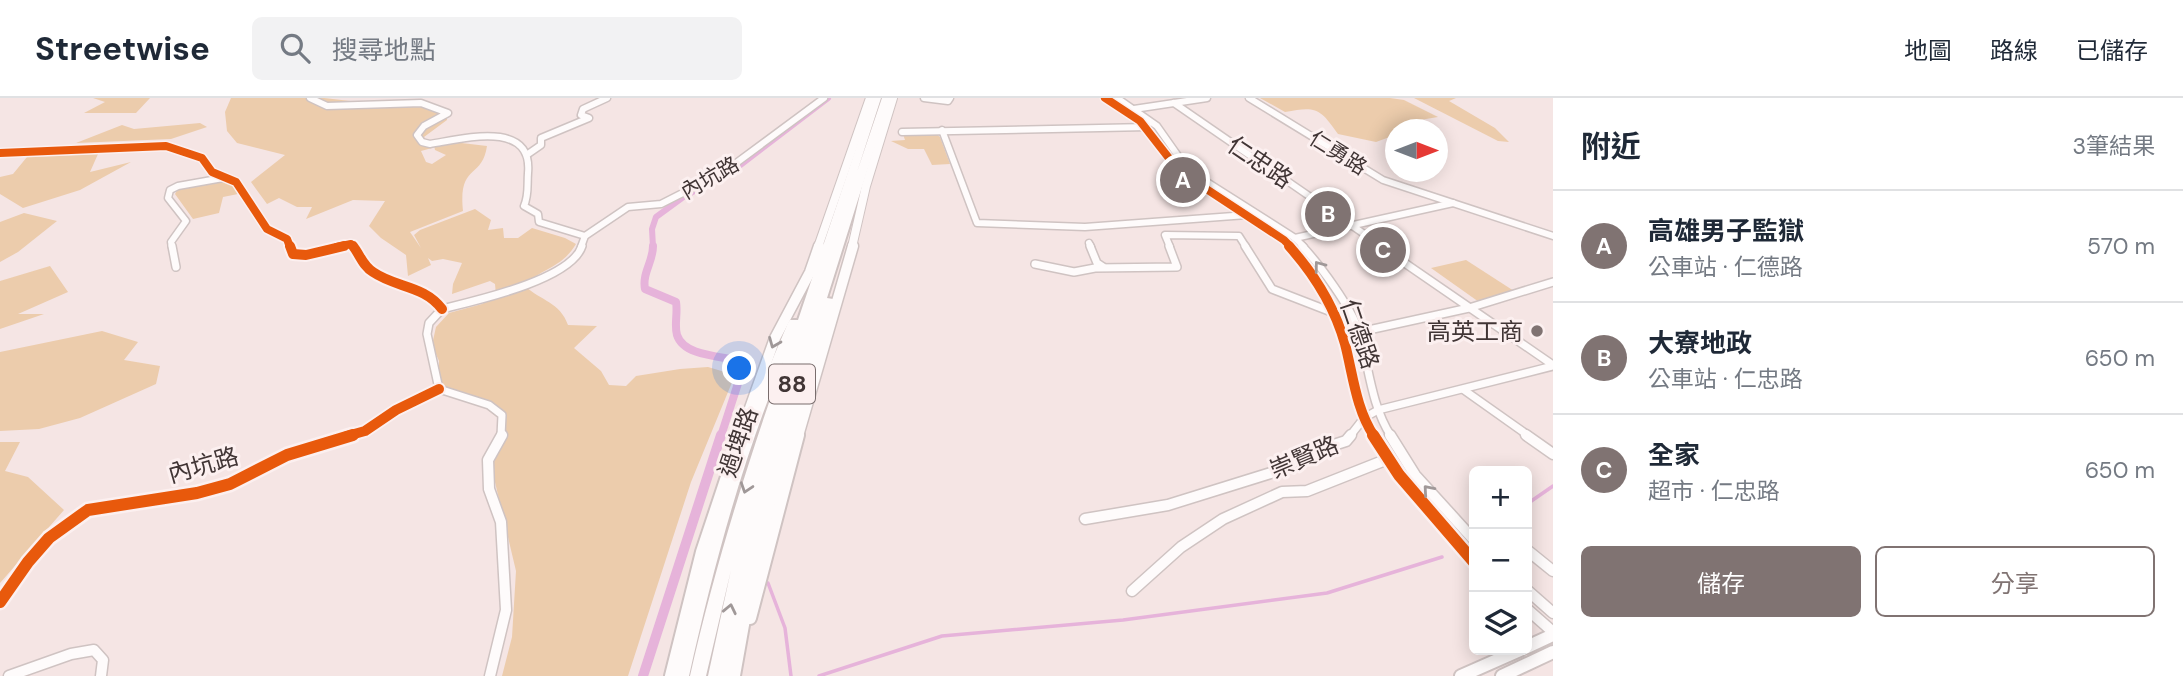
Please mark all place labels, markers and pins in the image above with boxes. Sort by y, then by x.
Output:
pin: A [1160,154,1206,206]
pin: B [1305,188,1351,240]
pin: C [1360,224,1406,276]
place label: 高英工商 [1427,316,1523,347]
marker: 高英工商 [1529,323,1545,339]

